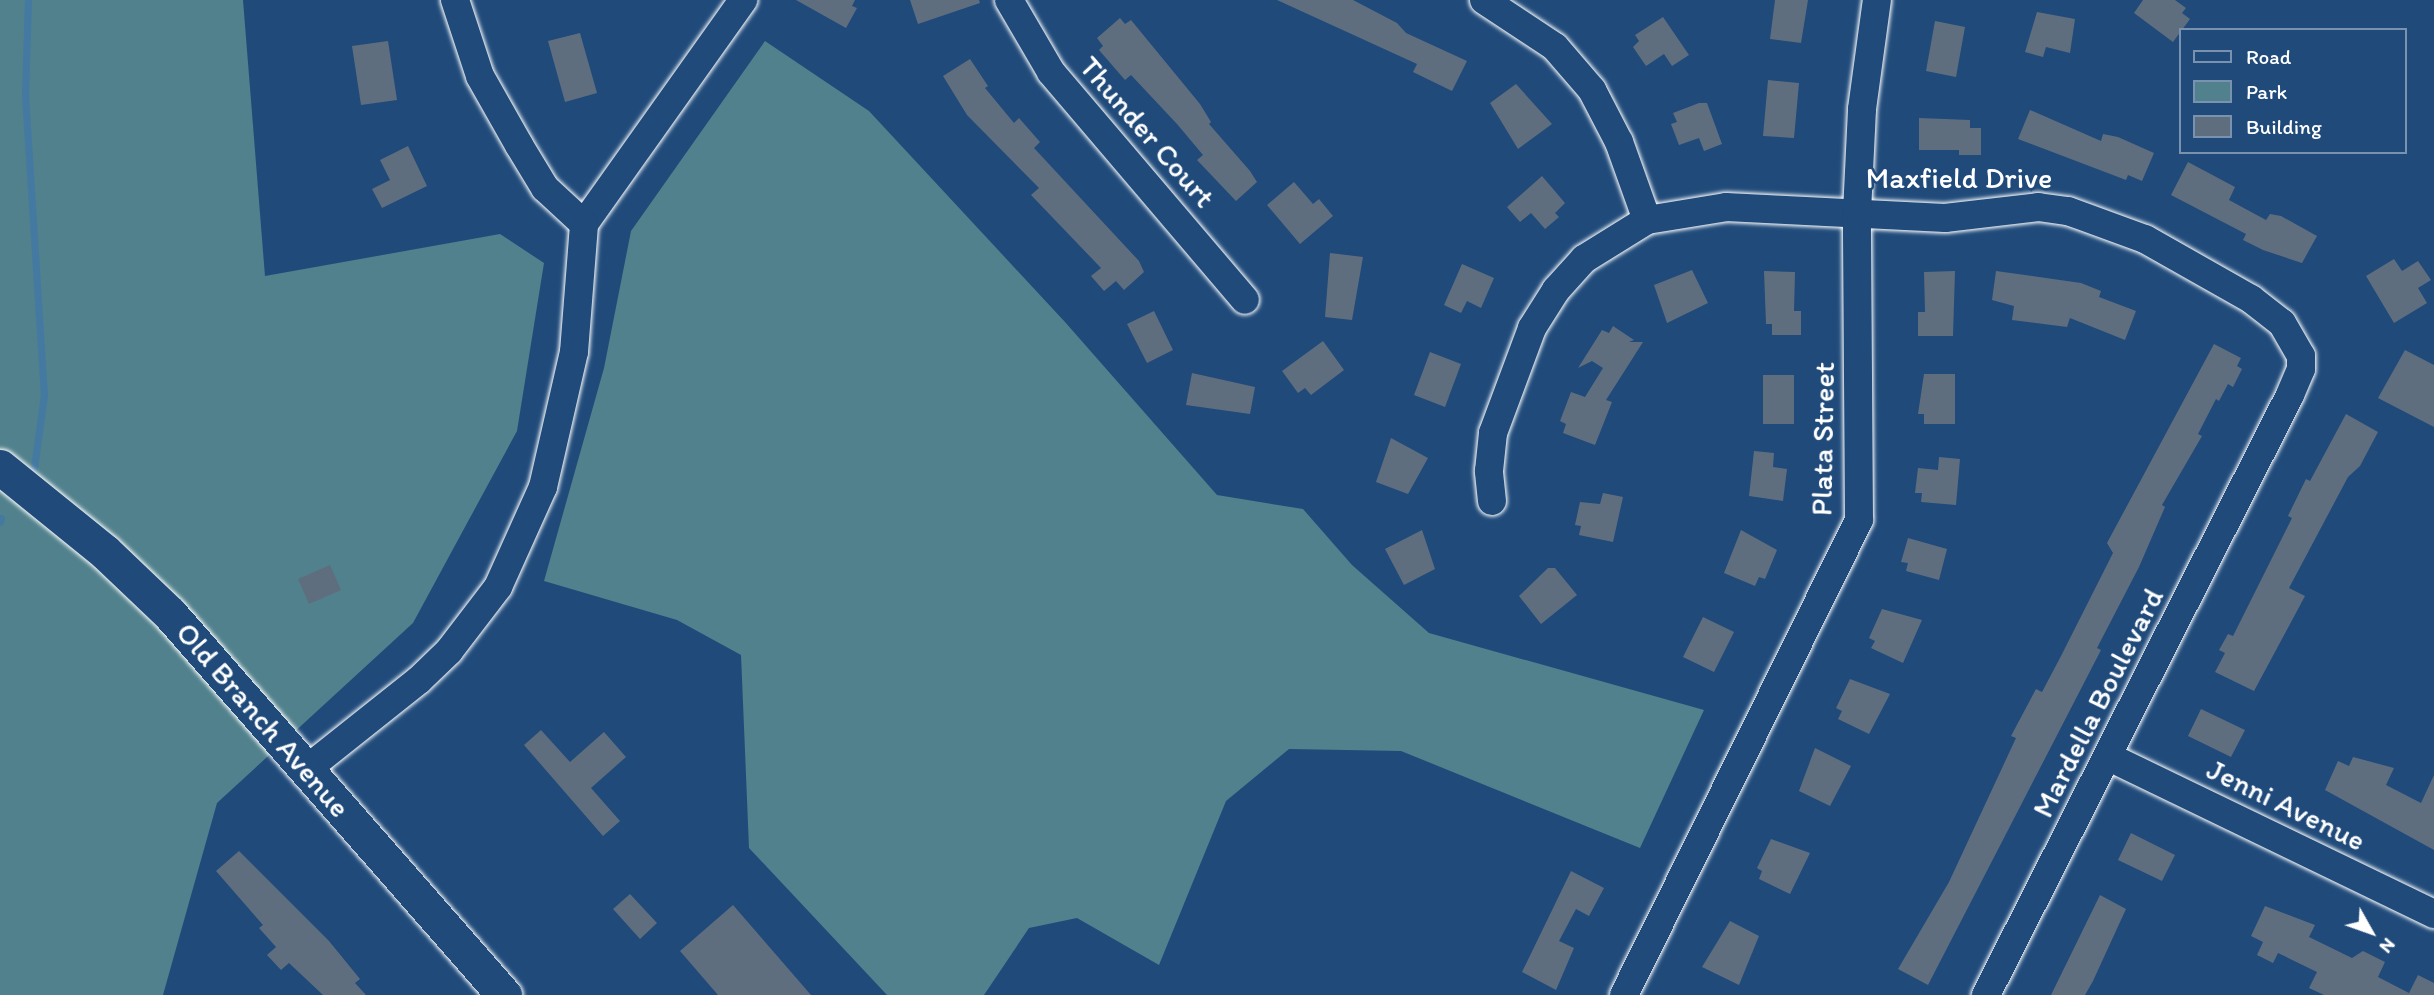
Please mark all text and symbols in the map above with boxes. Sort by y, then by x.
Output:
legend [2178,28,2406,154]
text: Road [2246,44,2291,69]
street label: Thunder Court [1071,49,1223,215]
text: Park [2246,79,2287,104]
text: Building [2246,114,2322,139]
street label: Maxfield Drive [1866,160,2052,196]
street label: Plata Street [1804,362,1842,516]
street label: Mardella Boulevard [2025,582,2171,824]
street label: Old Branch Avenue [168,615,358,825]
street label: Jenni Avenue [2202,752,2370,858]
north arrow [2336,897,2406,967]
text: N [2375,934,2400,958]

